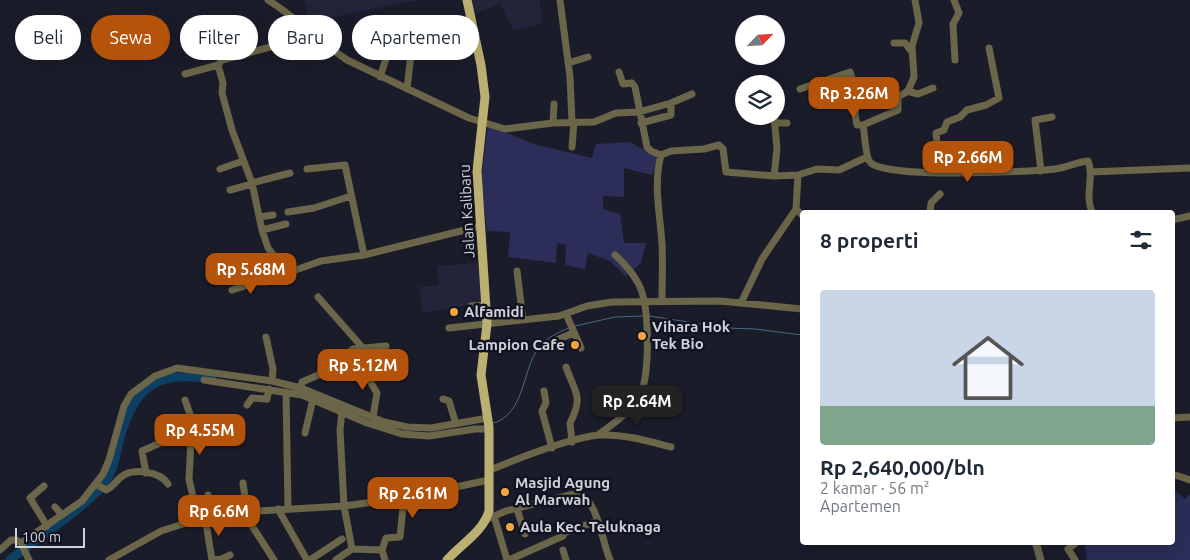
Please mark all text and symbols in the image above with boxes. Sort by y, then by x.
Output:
chip: Beli [15,15,81,60]
chip: Sewa [91,15,170,60]
chip: Filter [180,15,258,60]
chip: Baru [268,15,342,60]
chip: Apartemen [352,15,479,60]
north arrow [735,15,785,65]
map controls [735,15,785,125]
button: layers [735,75,785,125]
pin: Rp 3.26M [802,76,906,119]
text: Rp 3.26M [819,84,889,102]
pin: Rp 2.66M [916,140,1020,183]
text: Rp 2.66M [933,148,1003,166]
street label: Jalan Kalibaru [456,164,477,258]
icon: filters [1127,226,1155,254]
text: 8 properti [820,228,919,252]
pin: Rp 5.68M [199,252,303,295]
text: Rp 5.68M [216,260,286,278]
place label: Alfamidi [464,303,524,320]
marker: Alfamidi [448,306,460,318]
place label: Vihara Hok Tek Bio [652,318,731,352]
icon: home [943,323,1033,413]
marker: Vihara Hok Tek Bio [636,330,648,342]
place label: Lampion Cafe [468,336,565,353]
marker: Lampion Cafe [569,339,581,351]
pin: Rp 5.12M [311,348,415,391]
text: Rp 5.12M [328,356,398,374]
pin: Rp 2.64M [585,384,689,427]
text: Rp 2.64M [602,392,672,410]
pin: Rp 4.55M [148,414,252,456]
text: Rp 4.55M [165,421,235,439]
text: Rp 2,640,000/bln [820,455,985,479]
place label: Masjid Agung Al Marwah [515,474,610,508]
pin: Rp 2.61M [361,476,465,519]
text: 2 kamar · 56 m² [820,479,930,497]
text: Rp 2.61M [378,484,448,502]
marker: Masjid Agung Al Marwah [499,486,511,498]
pin: Rp 6.6M [173,494,265,537]
text: Apartemen [820,497,901,515]
text: Rp 6.6M [189,502,249,520]
place label: Aula Kec. Teluknaga [520,518,661,535]
marker: Aula Kec. Teluknaga [504,521,516,533]
scale bar [15,525,85,548]
text: 100 m [22,529,61,545]

